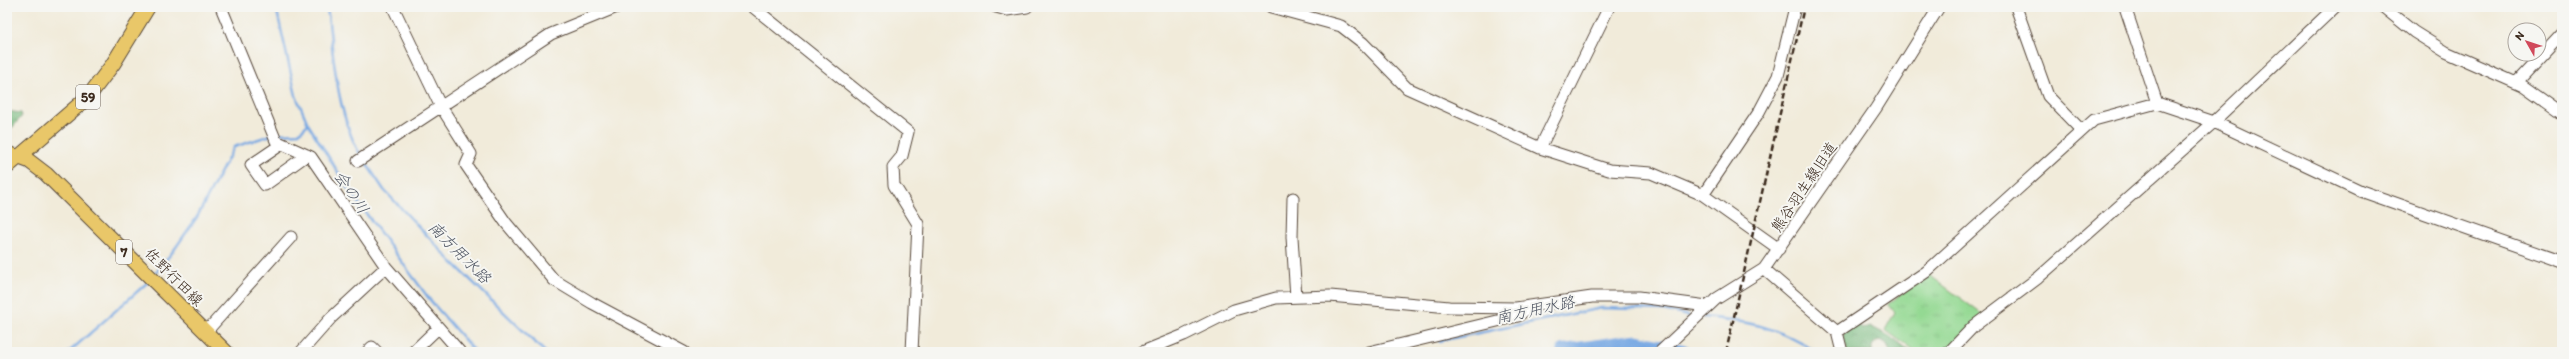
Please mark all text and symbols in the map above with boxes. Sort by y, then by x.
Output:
north arrow [2507,22,2547,62]
text: N [2512,29,2527,43]
road number: 59 [76,85,100,109]
street label: 熊谷羽生線旧道 [1767,138,1841,236]
water label: 会の川 [330,167,373,217]
water label: 南方用水路 [425,217,495,288]
road number: 7 [116,240,132,264]
street label: 佐野行田線 [141,244,207,310]
water label: 南方用水路 [1494,292,1577,327]

